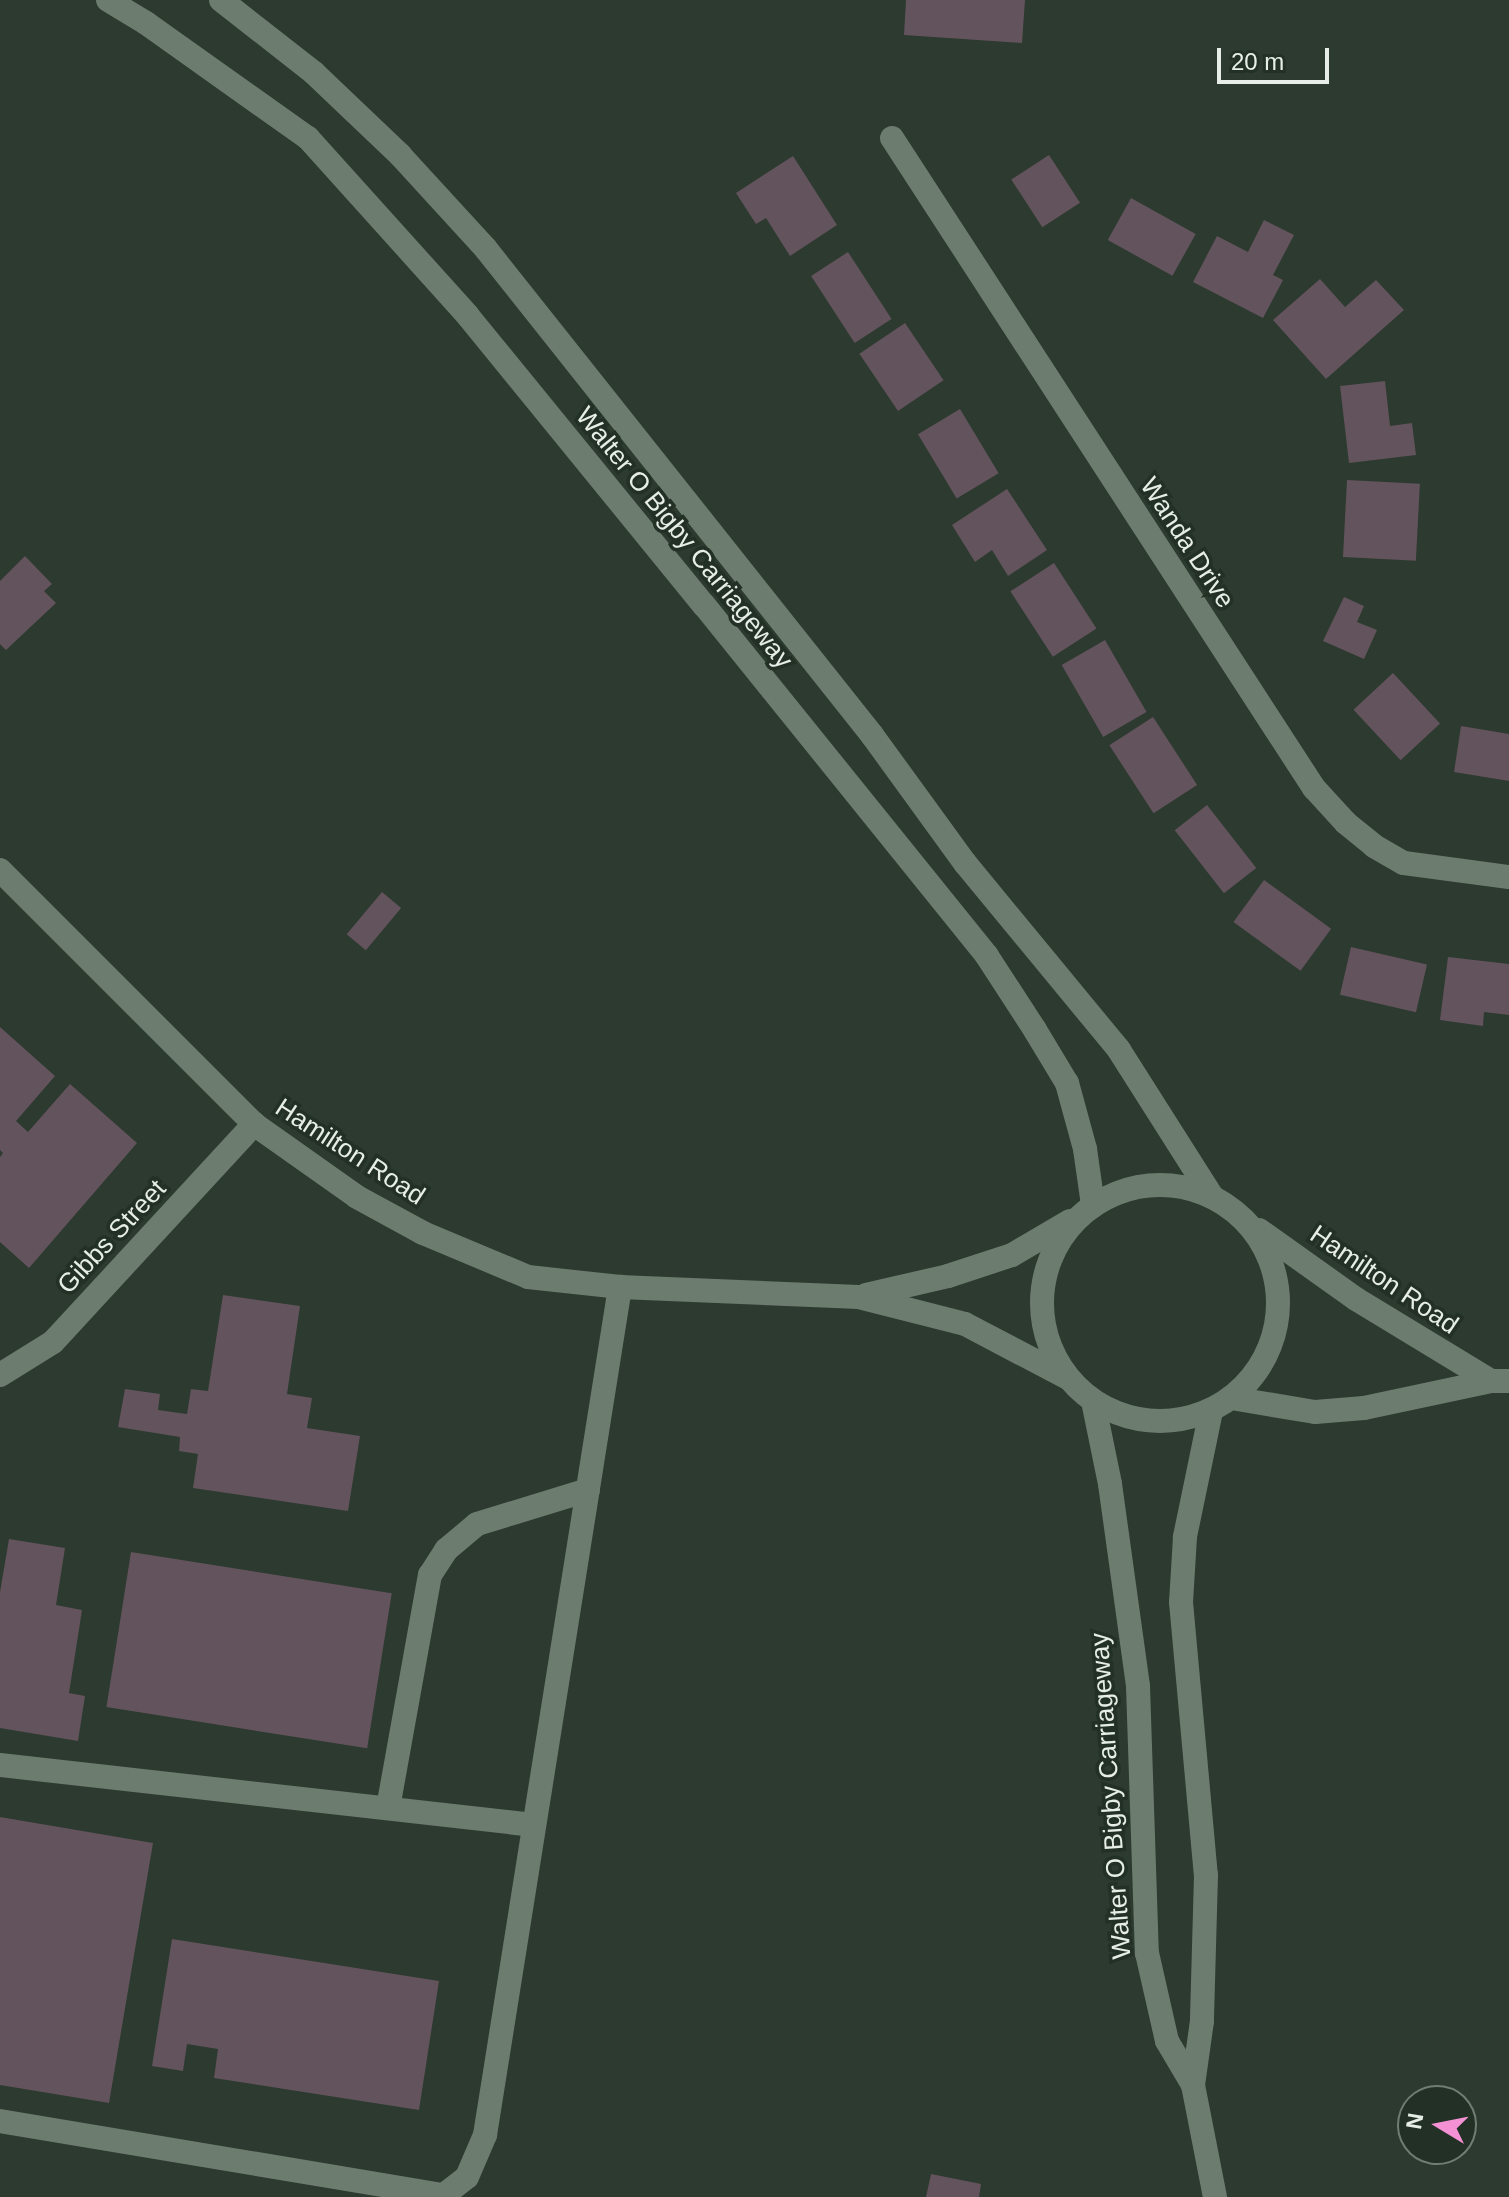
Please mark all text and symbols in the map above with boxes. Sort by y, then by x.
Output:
scale bar [1221,32,1333,82]
text: 20 m [1231,48,1284,75]
street label: Walter O Bigby Carriageway [569,401,799,675]
street label: Wanda Drive [1133,472,1241,614]
street label: Hamilton Road [269,1092,431,1212]
street label: Gibbs Street [51,1174,173,1300]
street label: Hamilton Road [1304,1219,1464,1341]
street label: Walter O Bigby Carriageway [1084,1632,1138,1960]
north arrow [1397,2085,1477,2165]
text: N [1401,2111,1429,2131]

